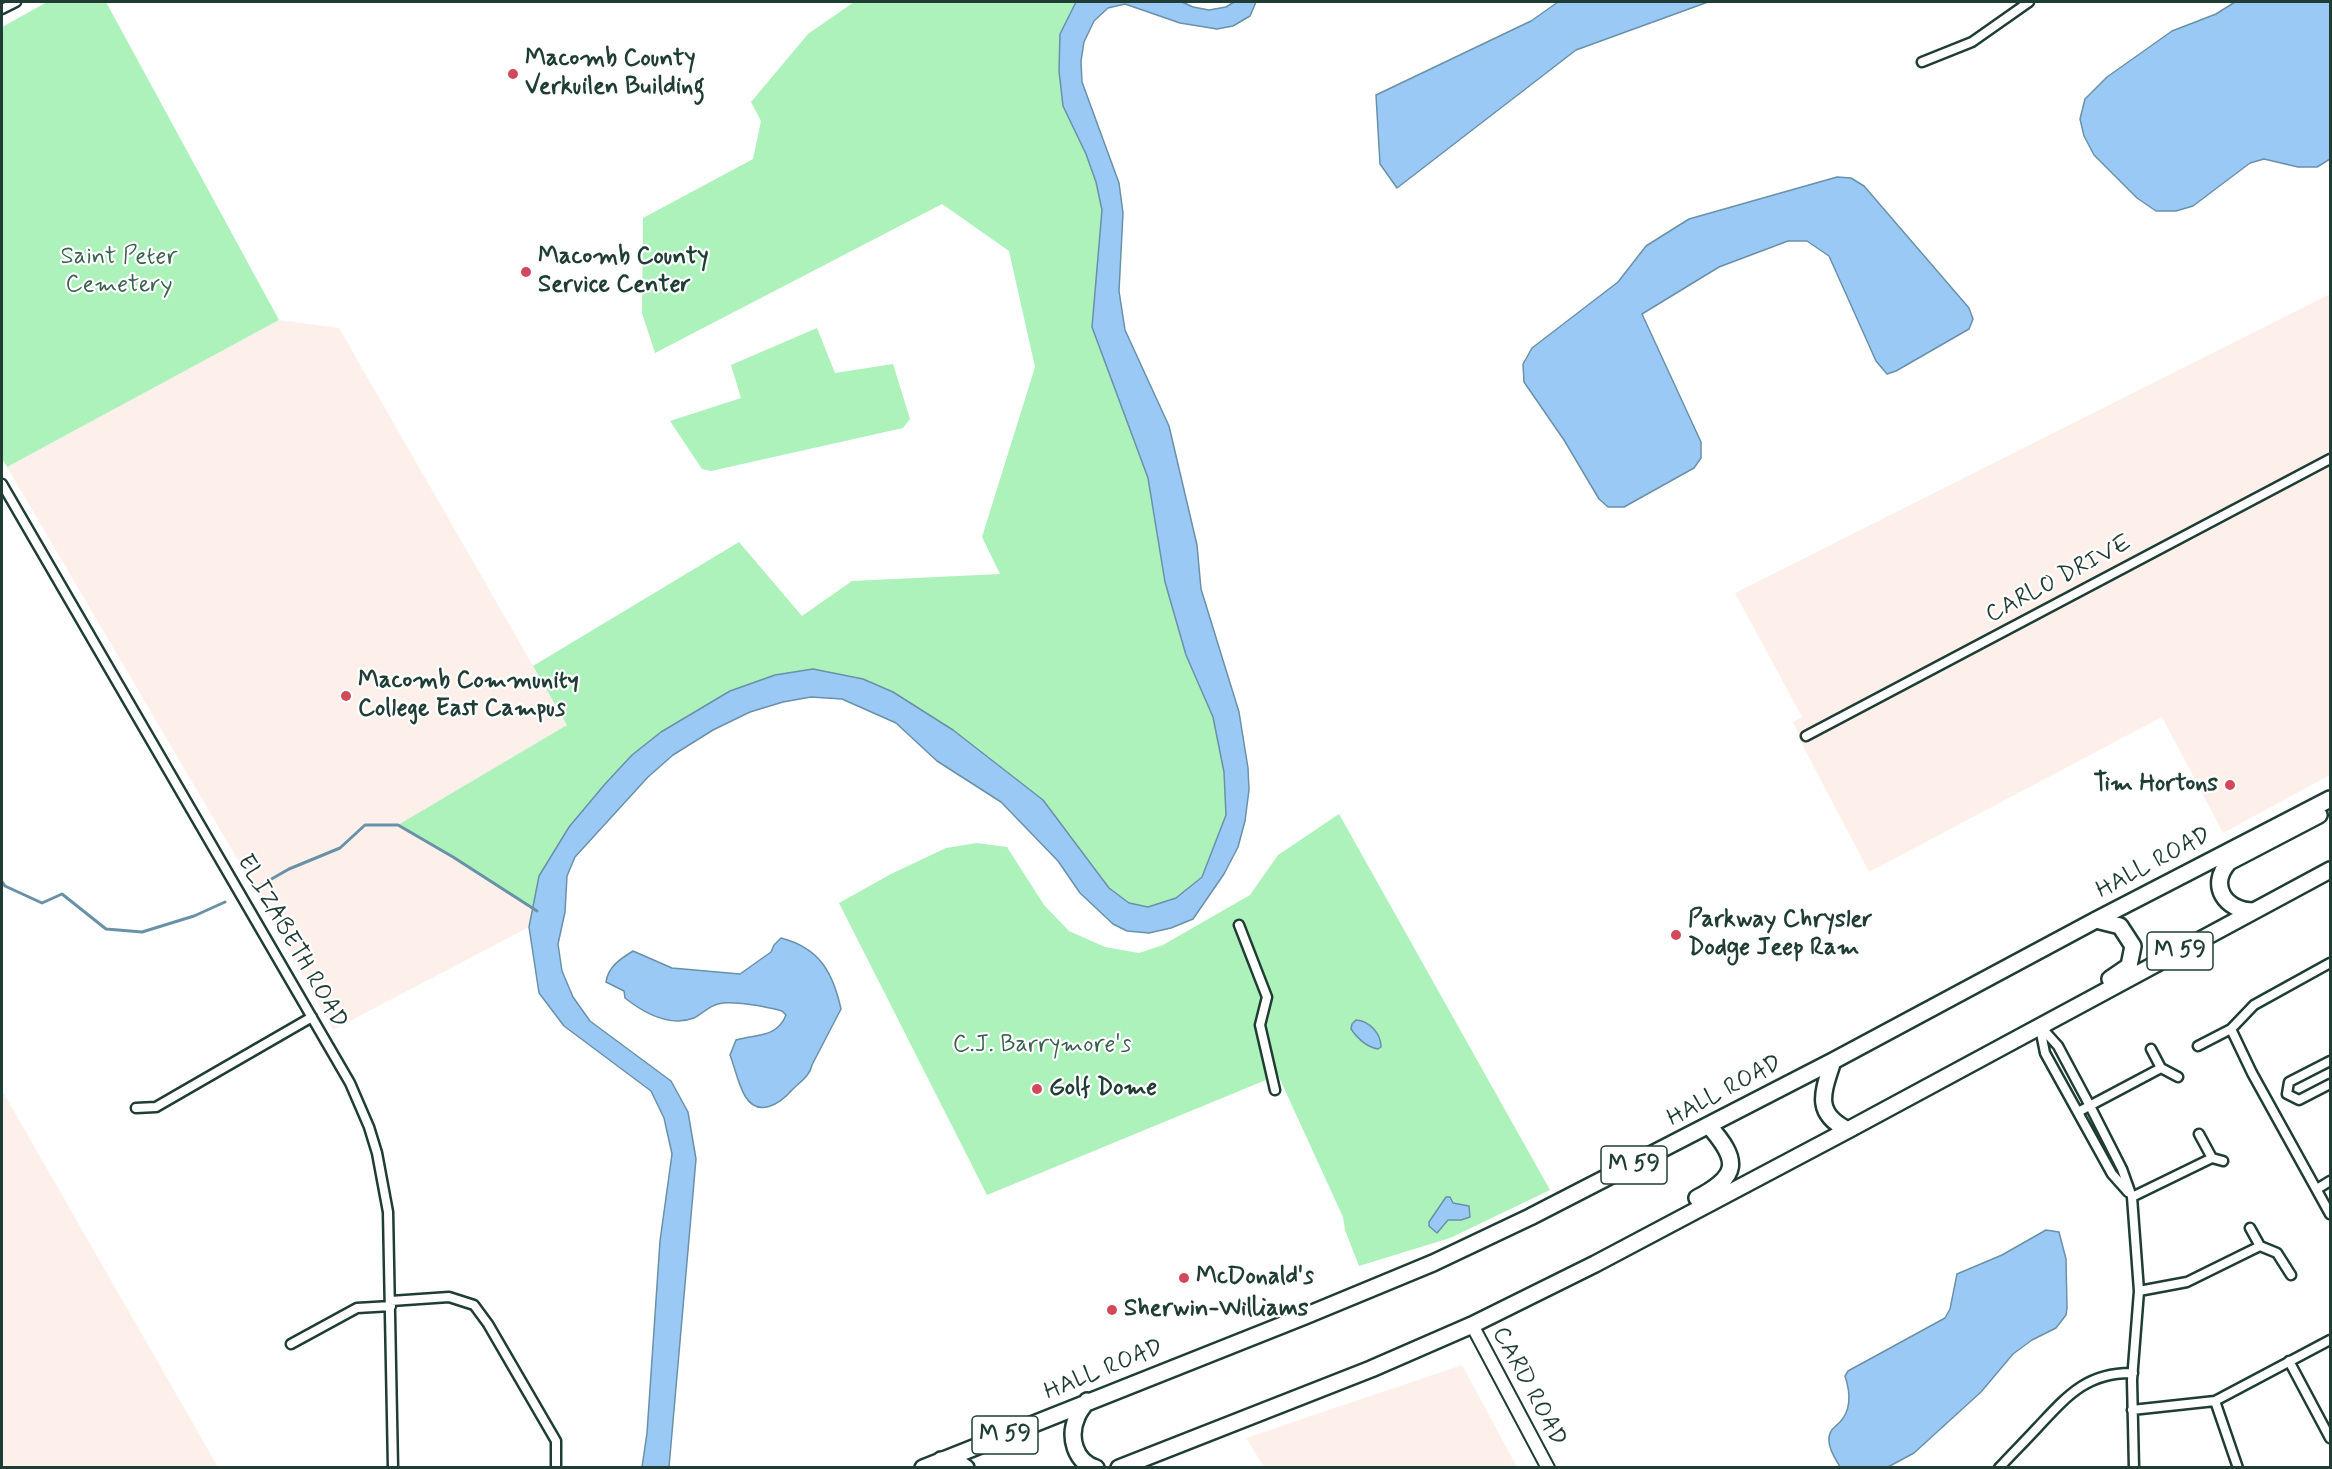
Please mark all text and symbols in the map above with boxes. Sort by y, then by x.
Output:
place label: Macomb County Verkuilen Building [525,46,705,102]
marker: Macomb County Verkuilen Building [506,67,520,81]
park label: Saint Peter Cemetery [61,244,177,300]
place label: Macomb County Service Center [538,244,709,300]
marker: Macomb County Service Center [519,265,533,279]
street label: CARLO DRIVE [1981,530,2137,630]
place label: Macomb Community College East Campus [358,668,579,724]
marker: Macomb Community College East Campus [339,689,353,703]
place label: Tim Hortons [2094,771,2218,799]
marker: Tim Hortons [2223,778,2237,792]
street label: HALL ROAD [2092,822,2216,906]
street label: ELIZABETH ROAD [229,850,353,1034]
place label: Parkway Chrysler Dodge Jeep Ram [1688,907,1872,963]
marker: Parkway Chrysler Dodge Jeep Ram [1669,928,1683,942]
road number: M 59 [2147,932,2213,970]
park label: C.J. Barrymore's [953,1032,1131,1060]
street label: HALL ROAD [1663,1050,1787,1134]
place label: Golf Dome [1049,1075,1157,1103]
marker: Golf Dome [1030,1082,1044,1096]
road number: M 59 [1601,1146,1667,1184]
place label: McDonald's [1196,1264,1314,1292]
marker: McDonald's [1177,1271,1191,1285]
place label: Sherwin-Williams [1124,1296,1309,1324]
marker: Sherwin-Williams [1105,1303,1119,1317]
street label: CARD ROAD [1484,1322,1572,1452]
street label: HALL ROAD [1040,1334,1168,1408]
road number: M 59 [972,1416,1038,1454]

